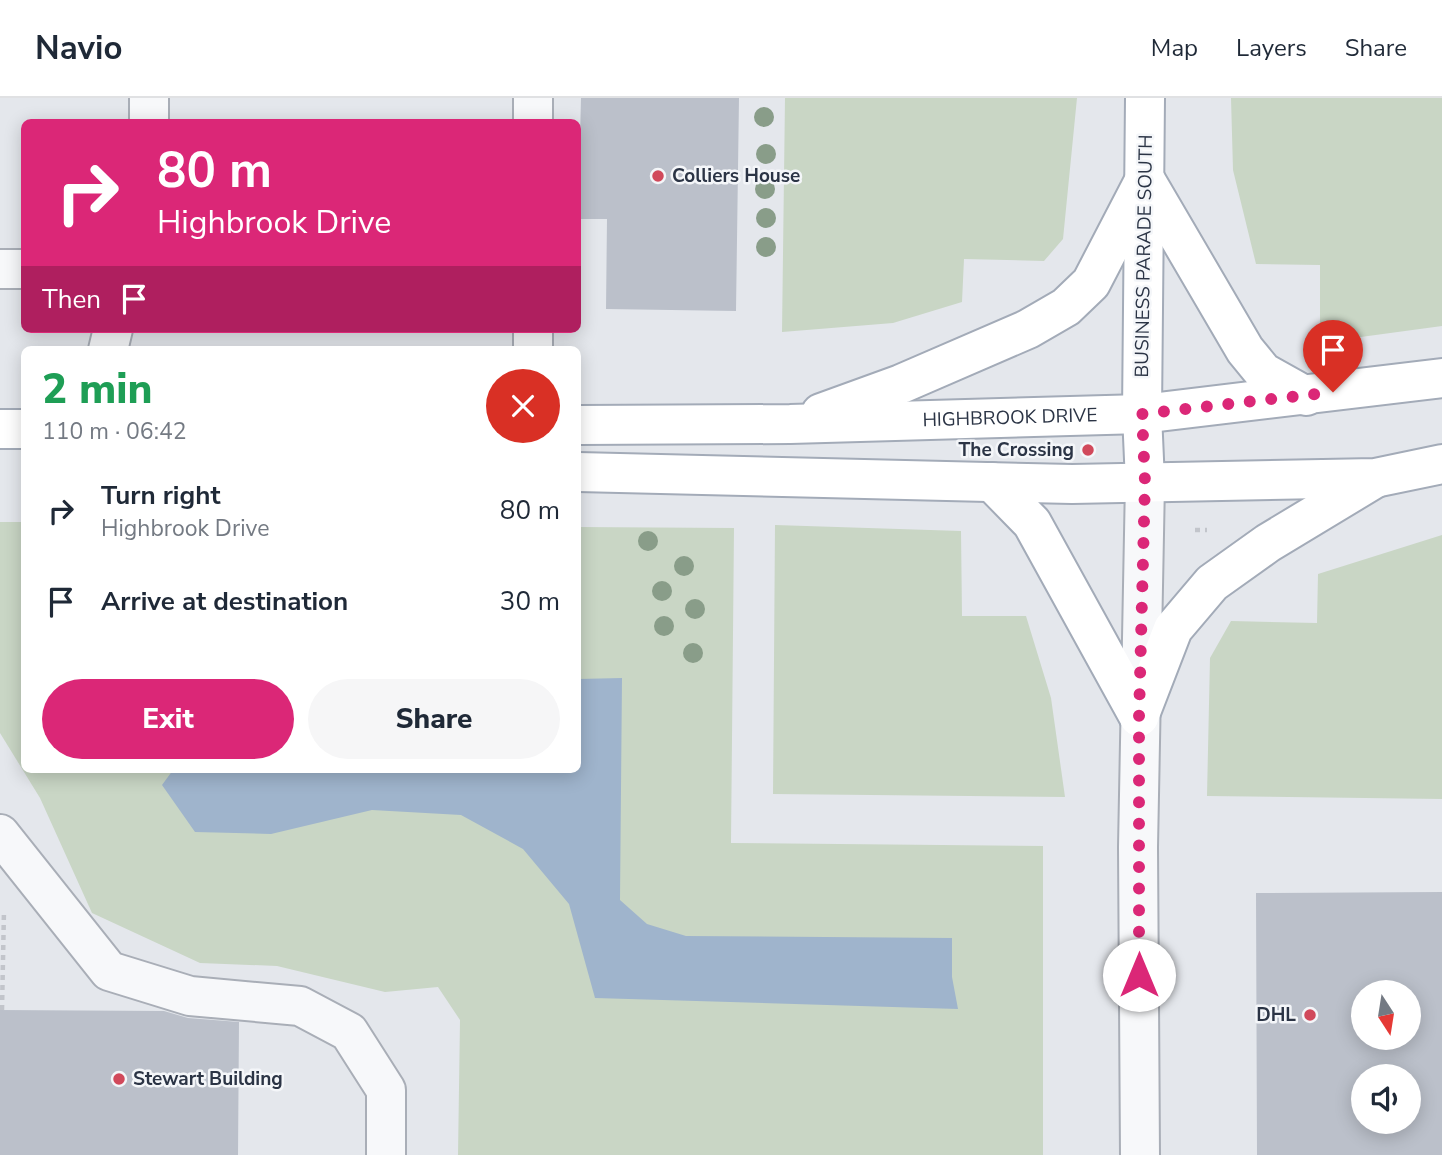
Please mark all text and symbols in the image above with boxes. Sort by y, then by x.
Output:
text: Navio [35,26,122,71]
text: Map [1151,32,1198,64]
text: Layers [1236,32,1307,64]
text: Share [1345,32,1407,64]
street label: BUSINESS PARADE SOUTH [1129,134,1159,378]
text: 80 m [157,137,272,204]
icon: right [42,147,133,238]
place label: Colliers House [672,163,800,189]
marker: Colliers House [650,168,666,184]
text: Highbrook Drive [157,201,391,244]
icon: arrive [115,280,153,318]
text: Then [42,282,101,317]
pin [1303,320,1363,392]
icon: arrive [1314,331,1352,369]
text: 2 min [42,361,152,418]
button: close [486,369,560,443]
street label: HIGHBROOK DRIVE [922,402,1098,433]
text: 110 m · 06:42 [42,416,187,447]
place label: The Crossing [959,437,1074,463]
marker: The Crossing [1080,442,1096,458]
text: Turn right [101,478,220,513]
icon: right [42,492,80,530]
text: 80 m [500,493,560,528]
text: Highbrook Drive [101,513,269,544]
icon: arrive [42,583,80,621]
text: Arrive at destination [101,584,348,619]
text: 30 m [500,584,560,619]
button: Exit [42,679,294,759]
button: Share [308,679,560,759]
position arrow [1102,938,1176,1012]
north arrow [1351,980,1421,1050]
map controls [1351,980,1421,1134]
place label: DHL [1256,1002,1296,1028]
marker: DHL [1302,1007,1318,1023]
button: sound [1351,1064,1421,1134]
place label: Stewart Building [133,1066,283,1092]
marker: Stewart Building [111,1071,127,1087]

